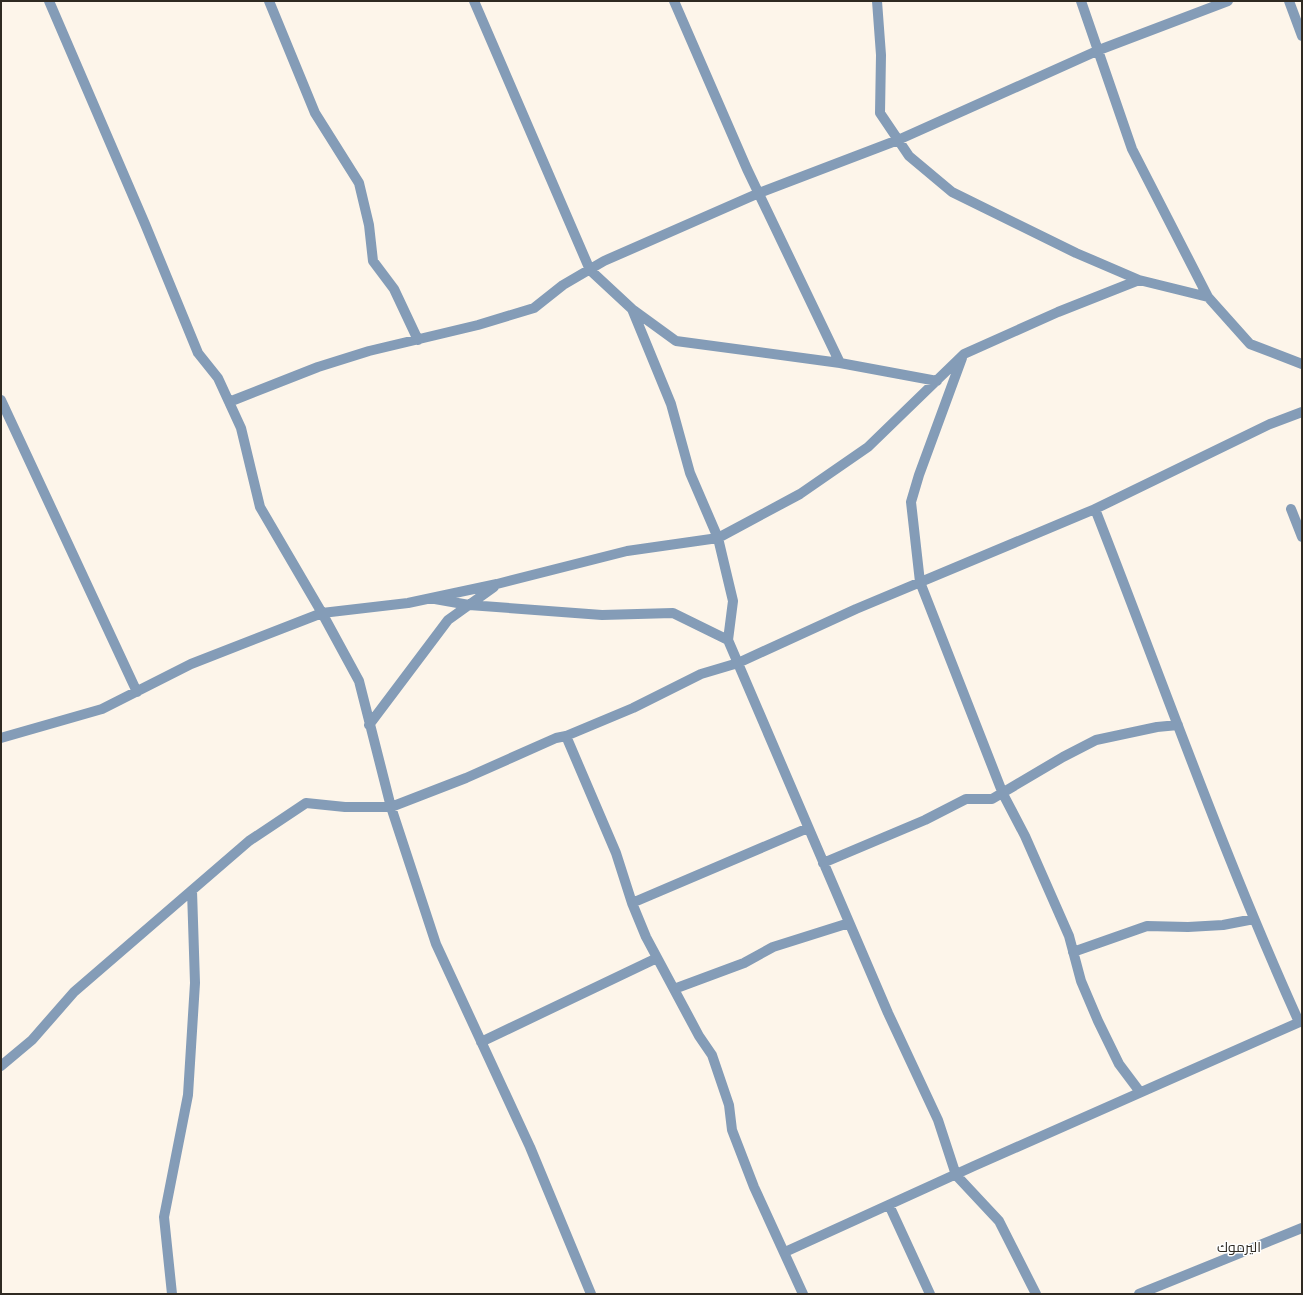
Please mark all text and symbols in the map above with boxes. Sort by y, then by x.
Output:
district label: اليرموك [1217,1240,1261,1257]

